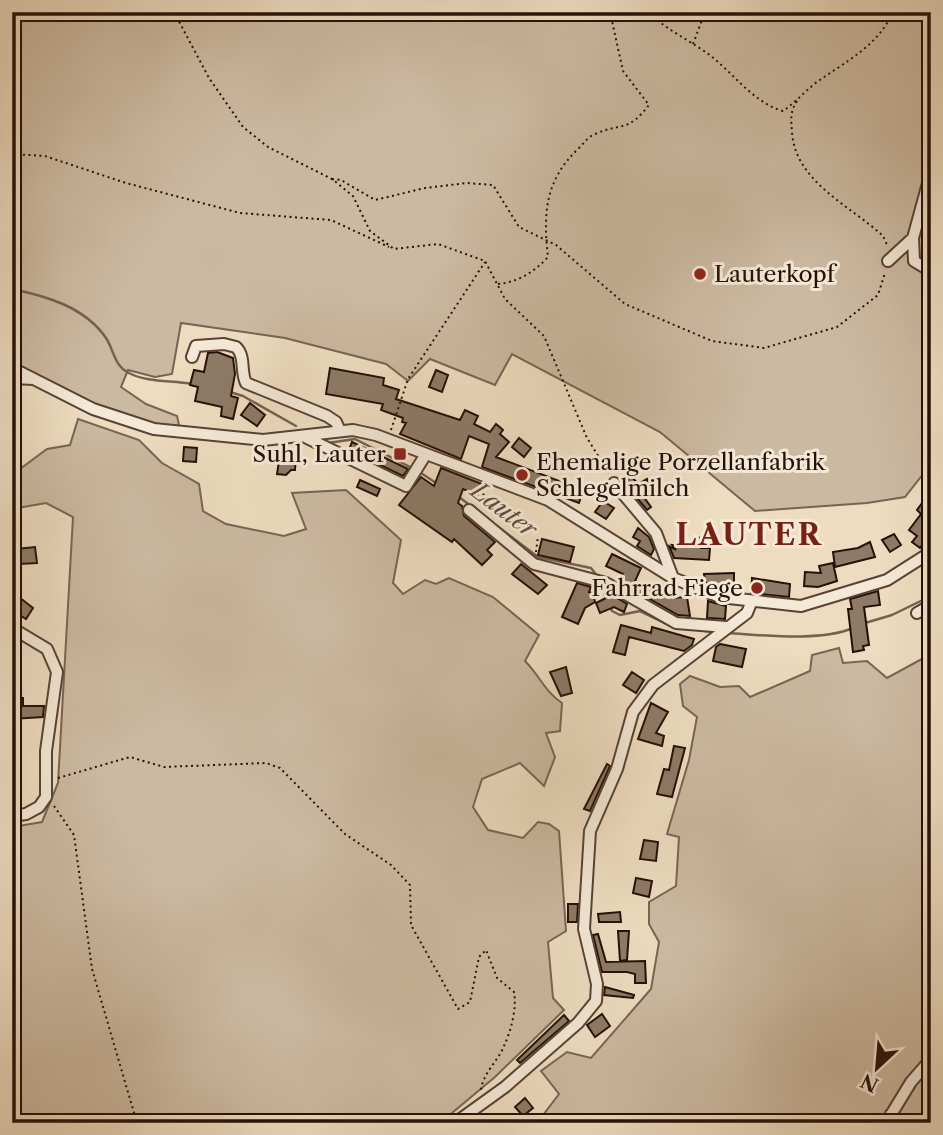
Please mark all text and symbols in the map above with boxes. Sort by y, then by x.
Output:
place label: Lauterkopf [714,260,838,288]
marker: Lauterkopf [692,266,708,282]
place label: Suhl, Lauter [253,440,386,468]
marker: Suhl, Lauter [392,446,408,462]
place label: Ehemalige Porzellanfabrik Schlegelmilch [536,448,827,502]
marker: Ehemalige Porzellanfabrik Schlegelmilch [514,467,530,483]
water label: Lauter [464,474,544,545]
district label: LAUTER [675,516,823,553]
place label: Fahrrad Fiege [591,574,743,602]
marker: Fahrrad Fiege [749,580,765,596]
north arrow [842,1034,912,1104]
text: N [857,1069,882,1097]

